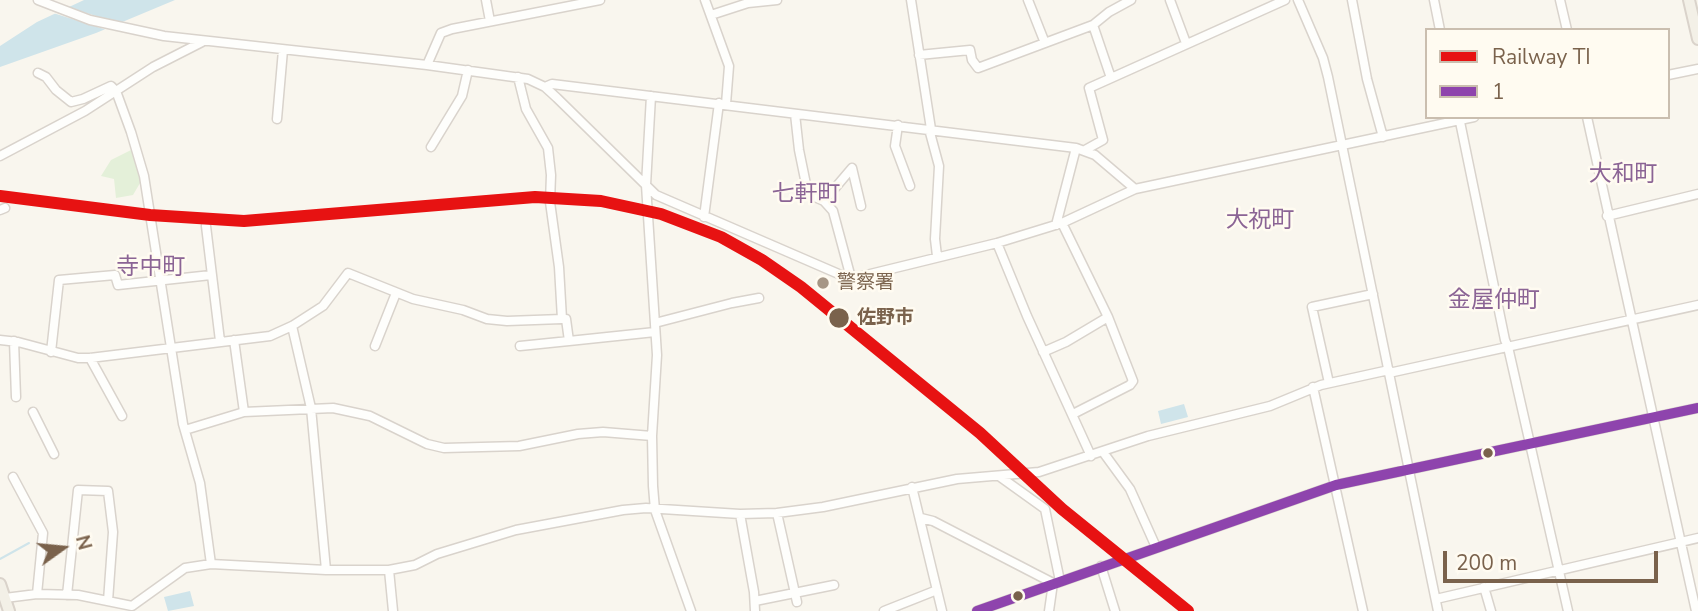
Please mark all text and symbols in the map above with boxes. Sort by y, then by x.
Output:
legend [1425,28,1670,119]
text: Railway TI [1492,43,1591,71]
text: 1 [1492,78,1505,106]
district label: 大和町 [1589,161,1657,189]
district label: 七軒町 [772,181,840,209]
district label: 大祝町 [1226,207,1294,235]
district label: 寺中町 [117,254,185,282]
place label: 警察署 [837,272,894,294]
marker: 警察署 [815,275,831,291]
district label: 金屋仲町 [1448,287,1540,315]
marker: 佐野市 [827,306,851,330]
place label: 佐野市 [857,307,914,329]
unlabelled marker [1481,446,1495,460]
north arrow [28,513,98,583]
text: N [69,532,98,553]
scale bar [1446,538,1661,582]
text: 200 m [1456,549,1517,577]
unlabelled marker [1011,589,1025,603]

